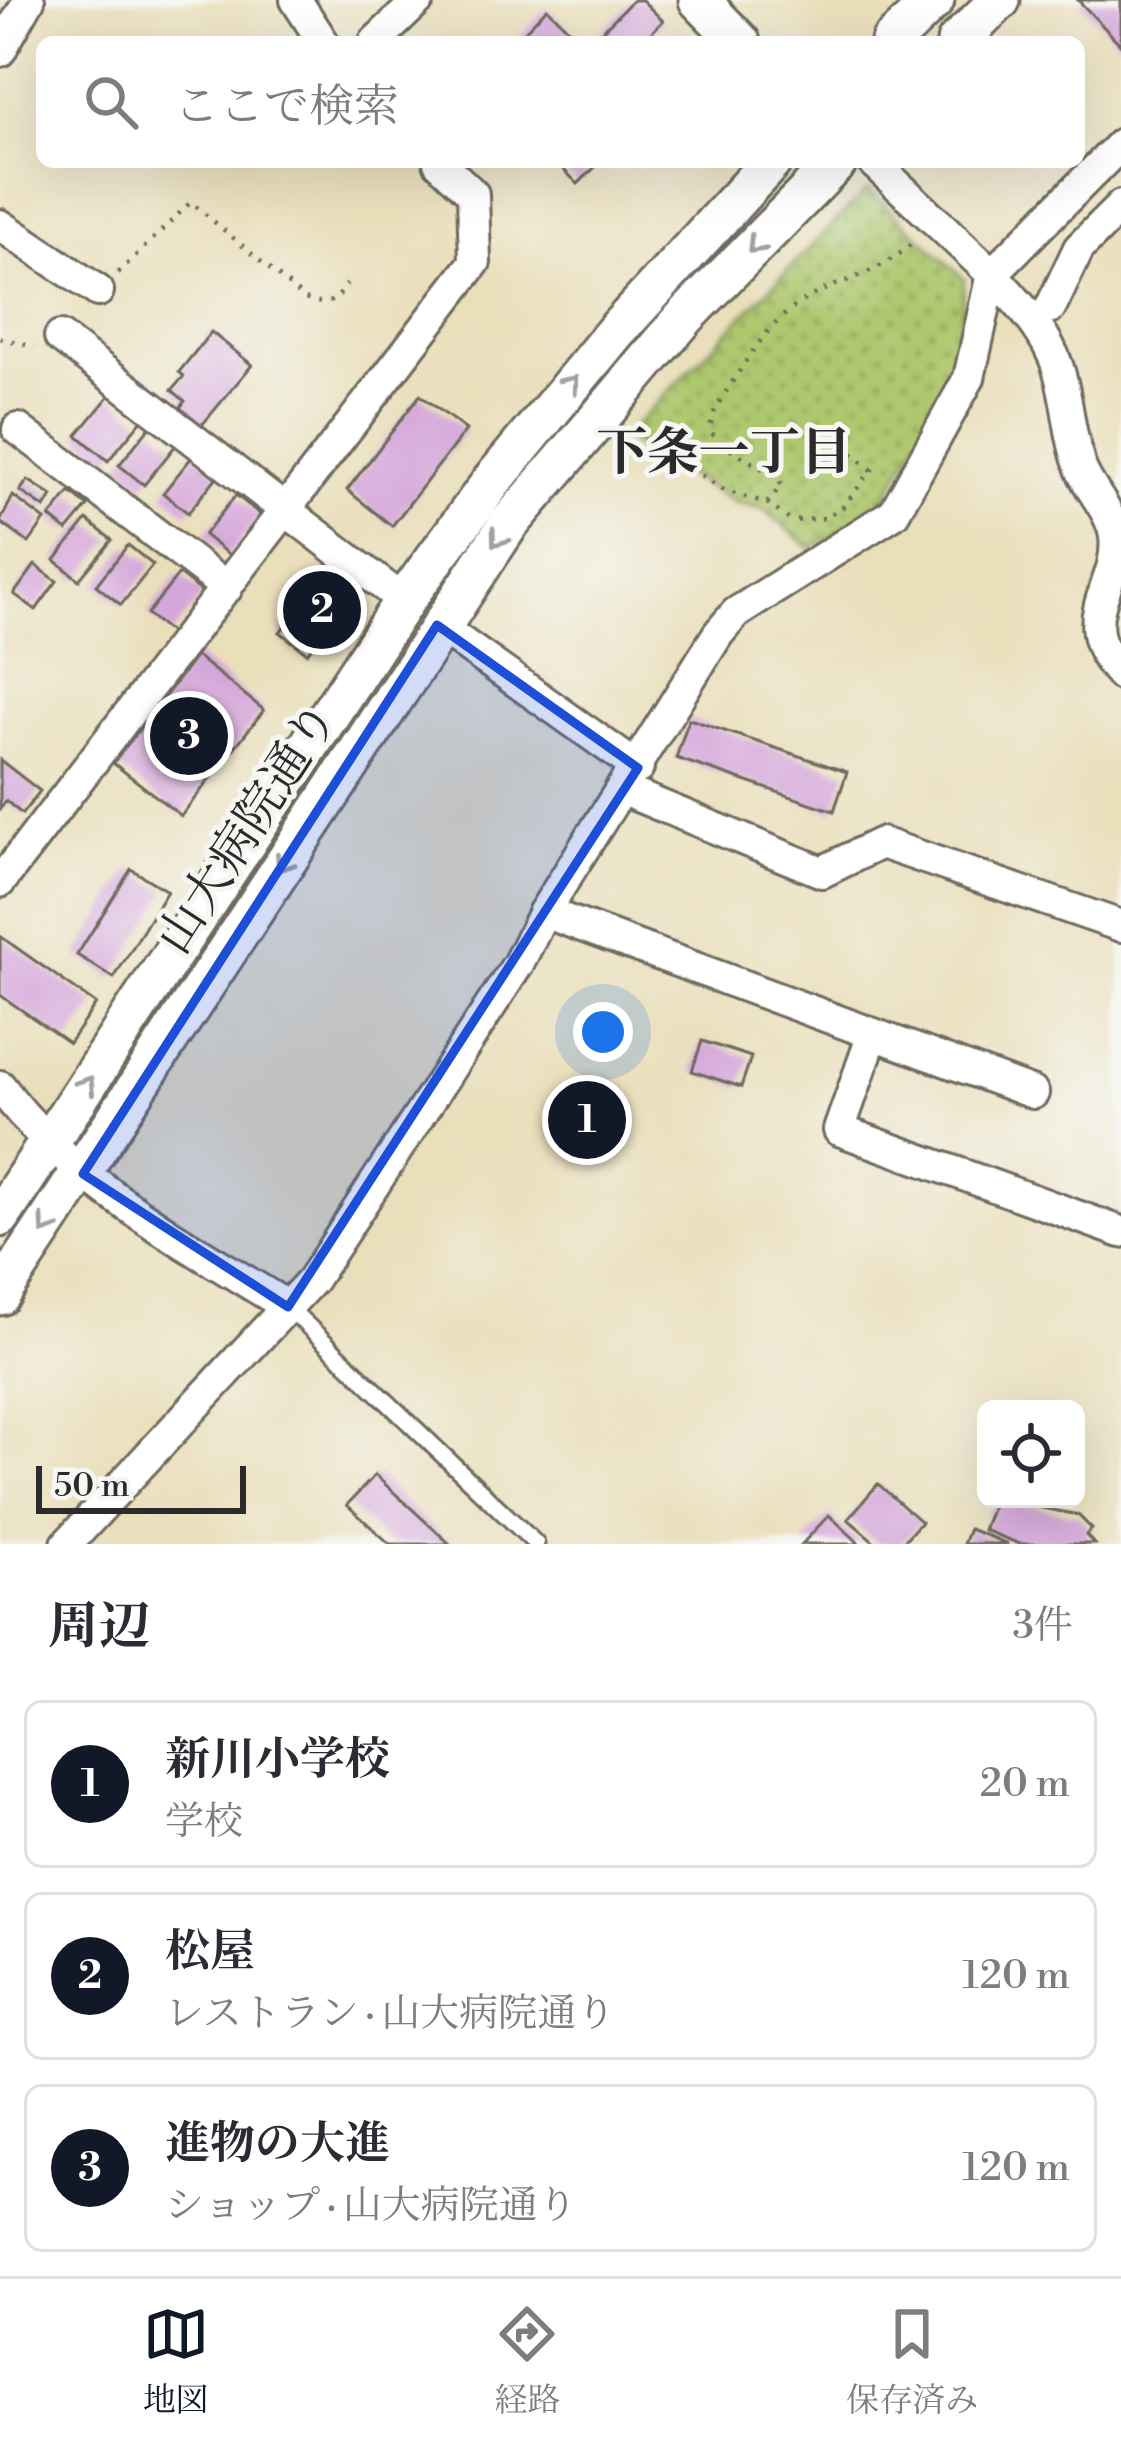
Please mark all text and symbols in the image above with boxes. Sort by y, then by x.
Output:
search box [36,36,1085,168]
icon: search [78,69,144,135]
text: ここで検索 [174,79,399,136]
one-way arrow [747,232,769,254]
one-way arrow [557,375,578,397]
district label: 下条一丁目 [596,422,852,486]
one-way arrow [490,526,512,548]
pin: 2 [283,565,361,655]
pin: 3 [150,691,228,781]
street label: 山大病院通り [145,692,352,966]
one-way arrow [275,850,297,872]
your location [573,1002,633,1062]
pin: 1 [548,1075,626,1165]
one-way arrow [73,1076,95,1098]
one-way arrow [40,1213,62,1235]
map controls [977,1400,1085,1508]
button: locate [977,1400,1085,1508]
scale bar [36,1460,246,1513]
text: 50 m [54,1466,130,1507]
text: 周辺 [48,1596,150,1660]
text: 3件 [1012,1602,1073,1651]
text: 新川小学校 [165,1732,390,1789]
text: 1 [81,1760,99,1809]
text: 20 m [980,1760,1070,1809]
text: 学校 [165,1798,243,1847]
text: 松屋 [165,1924,255,1981]
text: 2 [78,1952,102,2001]
text: 120 m [962,1952,1070,2001]
text: レストラン · 山大病院通り [165,1990,615,2039]
text: 進物の大進 [165,2116,390,2173]
text: 3 [78,2144,102,2193]
text: 120 m [962,2144,1070,2193]
text: ショップ · 山大病院通り [165,2182,577,2231]
tab: 地図 [143,2301,209,2422]
tab: 経路 [494,2301,560,2422]
tab: 保存済み [846,2301,978,2422]

